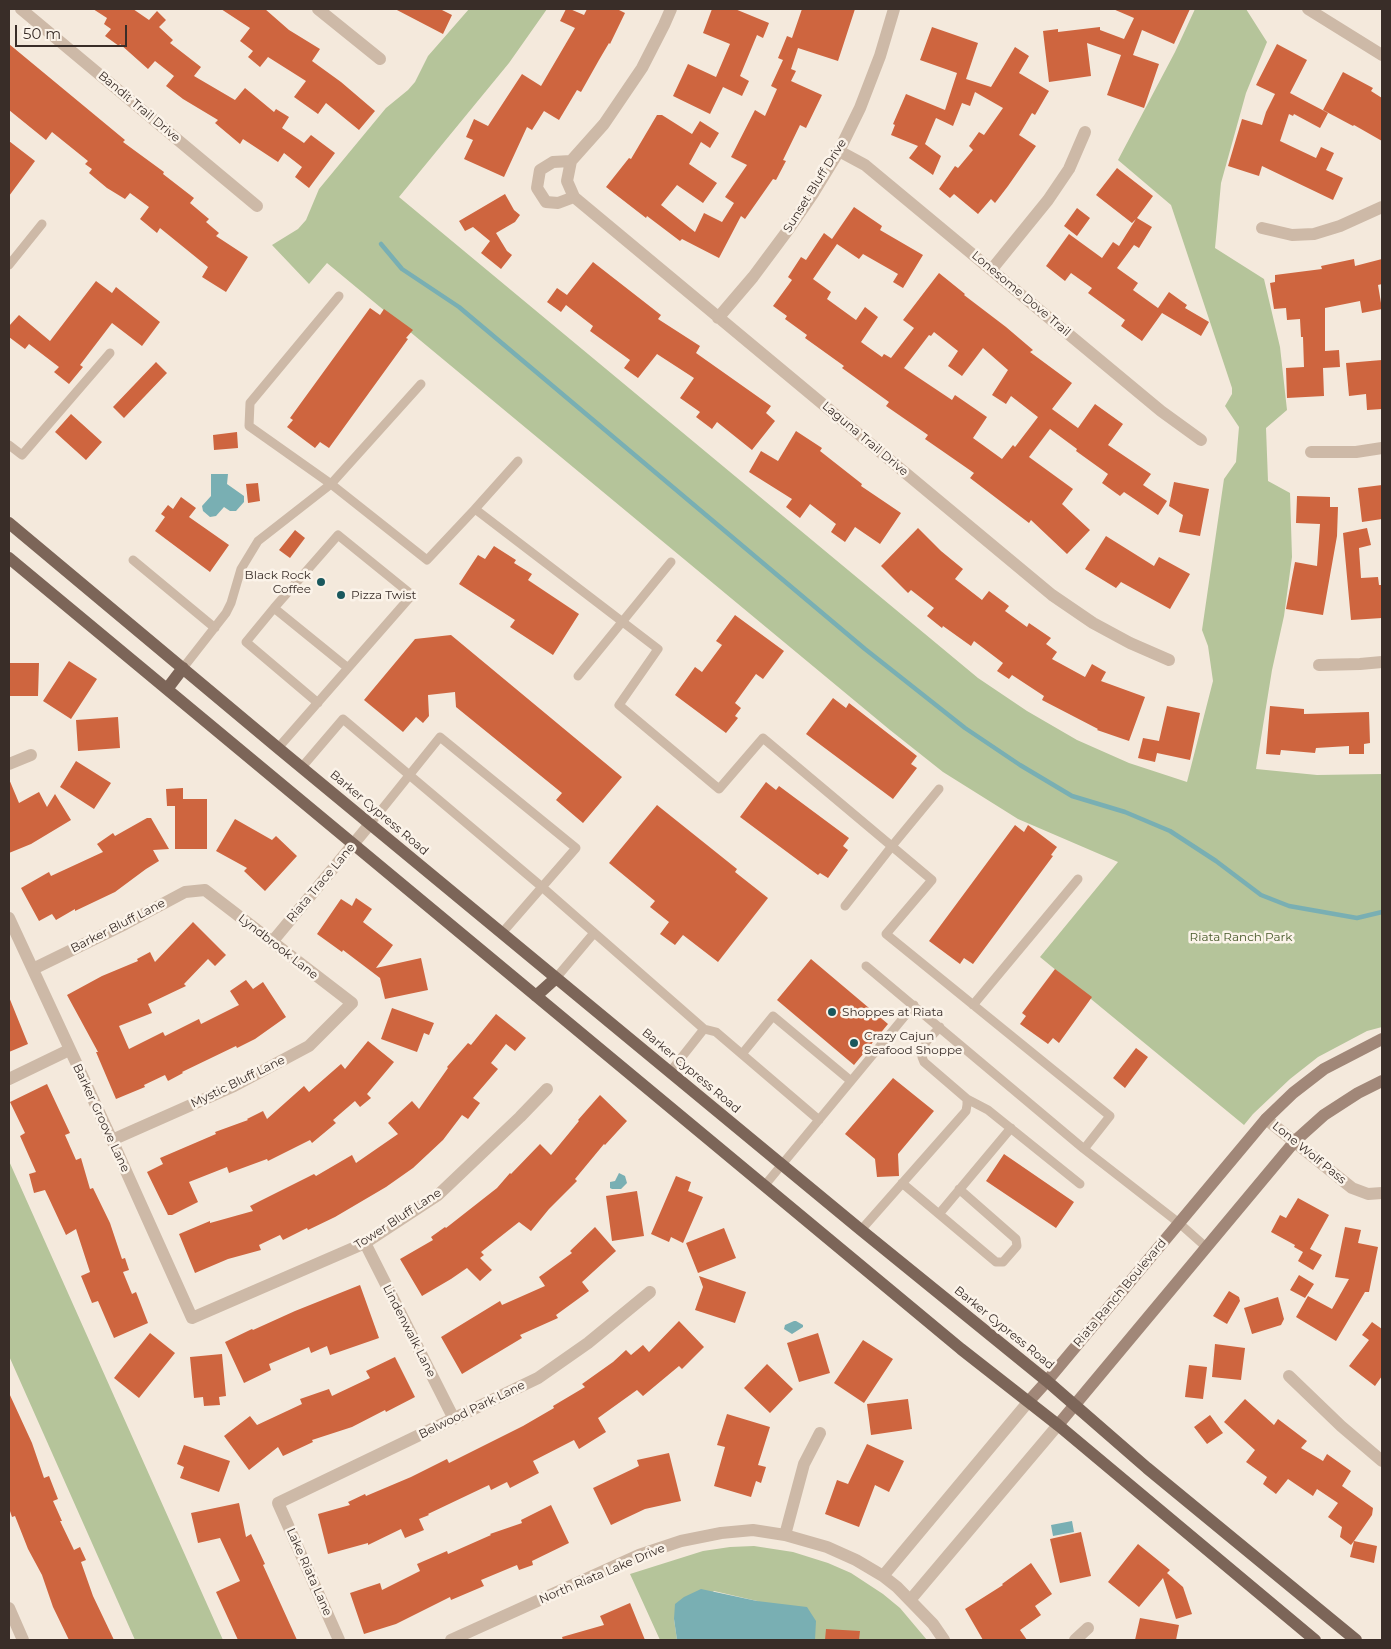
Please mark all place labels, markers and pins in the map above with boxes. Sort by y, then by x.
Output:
place label: Black Rock Coffee [245,568,311,596]
marker: Black Rock Coffee [315,576,327,588]
place label: Pizza Twist [351,588,416,602]
marker: Pizza Twist [335,589,347,601]
place label: Shoppes at Riata [842,1005,943,1019]
marker: Shoppes at Riata [826,1006,838,1018]
place label: Crazy Cajun Seafood Shoppe [864,1029,962,1057]
marker: Crazy Cajun Seafood Shoppe [848,1037,860,1049]

